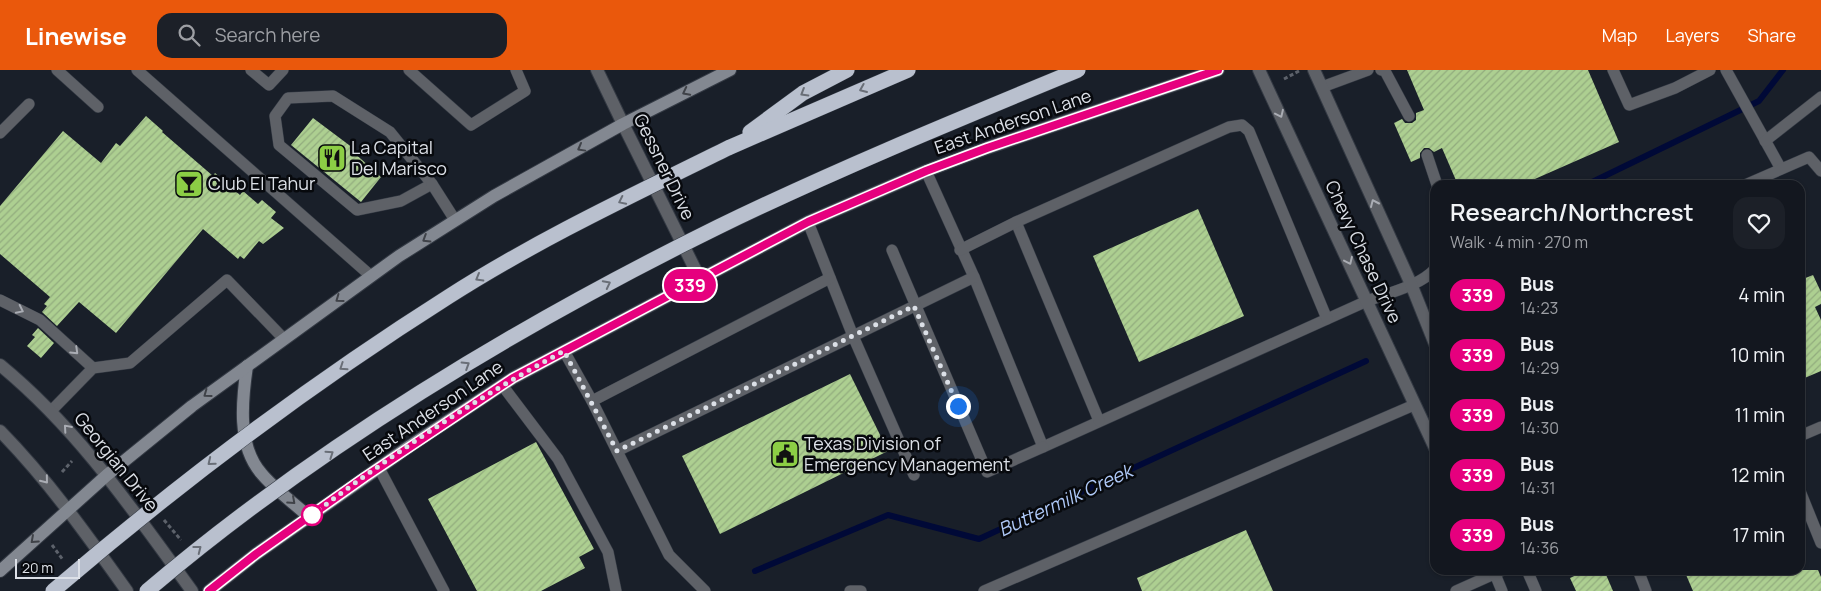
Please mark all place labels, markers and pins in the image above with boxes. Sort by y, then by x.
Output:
place label: La Capital Del Marisco [351,135,447,180]
restaurant icon: La Capital Del Marisco [317,143,347,173]
bar icon: Club El Tahur [174,169,204,199]
place label: Club El Tahur [208,171,316,195]
place label: Texas Division of Emergency Management [804,431,1010,476]
public building icon: Texas Division of Emergency Management [770,439,800,469]
unlabelled marker [301,504,323,526]

